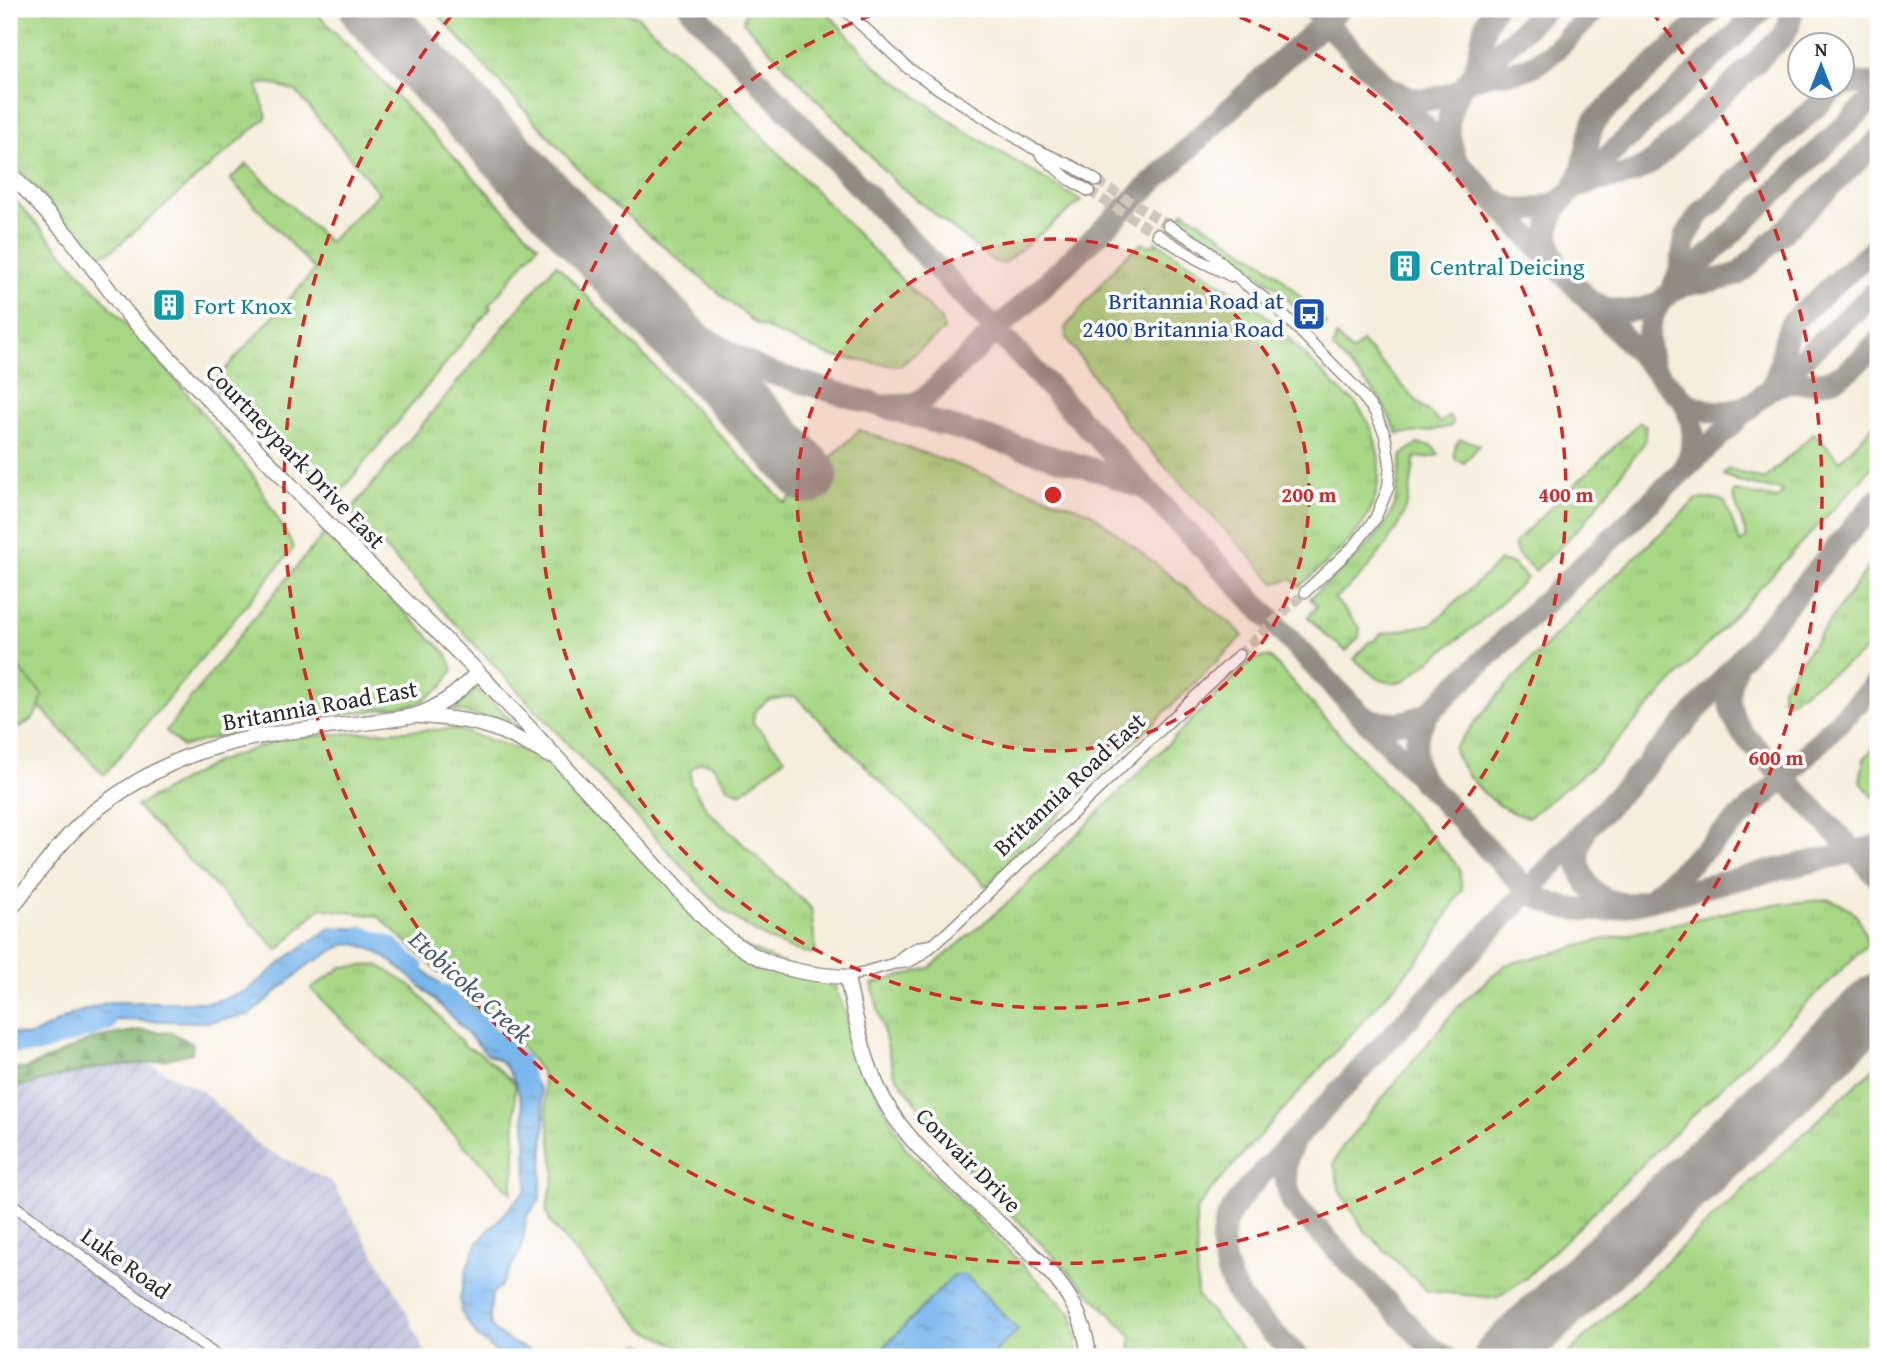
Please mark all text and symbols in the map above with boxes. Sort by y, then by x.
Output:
north arrow [1786,32,1856,102]
text: N [1815,35,1828,63]
building icon: Central Deicing [1386,247,1424,285]
place label: Central Deicing [1430,249,1585,284]
place label: Britannia Road at 2400 Britannia Road [1082,283,1285,346]
building icon: Fort Knox [150,286,188,324]
place label: Fort Knox [194,288,293,323]
bus stop icon: Britannia Road at 2400 Britannia Road [1290,295,1328,333]
street label: Courtneypark Drive East [198,356,394,557]
text: 200 m [1281,479,1337,510]
text: 400 m [1538,479,1594,510]
centre of rings [1041,483,1065,507]
street label: Britannia Road East [220,671,421,739]
street label: Britannia Road East [985,704,1153,864]
text: 600 m [1748,742,1804,773]
water label: Etobicoke Creek [400,919,542,1052]
street label: Convair Drive [908,1099,1030,1221]
street label: Luke Road [74,1219,178,1308]

